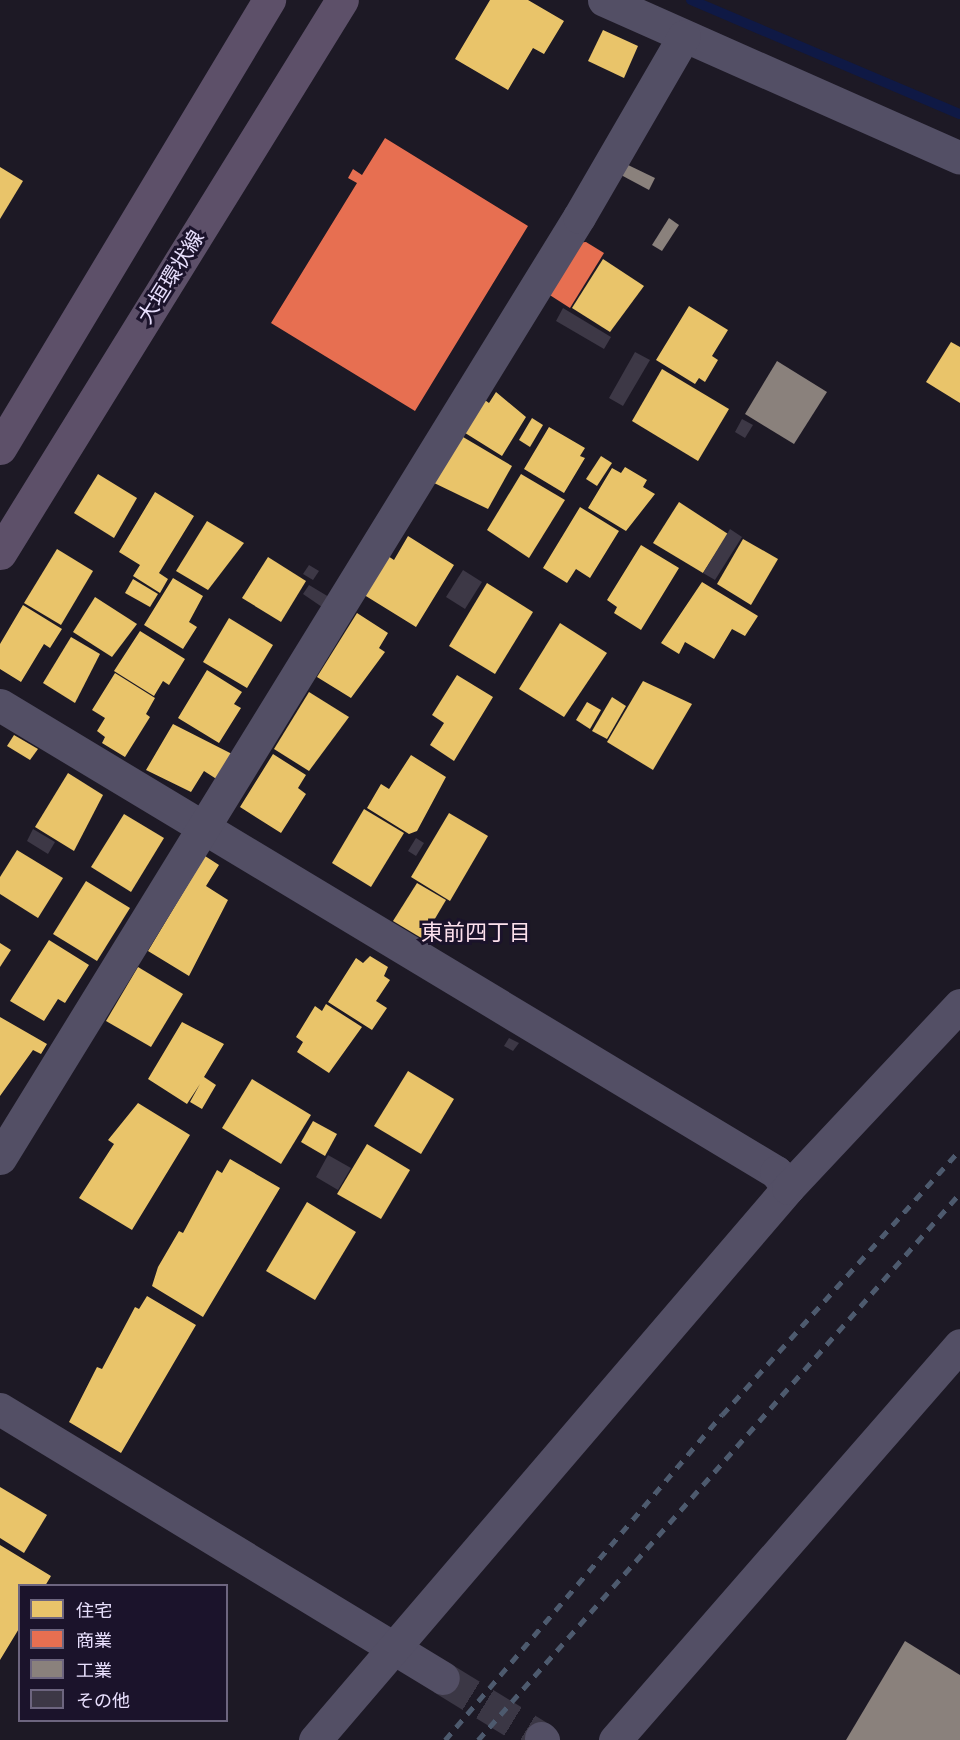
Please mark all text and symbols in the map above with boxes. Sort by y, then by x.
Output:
street label: 大垣環状線 [132,226,210,328]
district label: 東前四丁目 [421,920,531,946]
legend [18,1584,228,1722]
text: 住宅 [76,1600,112,1621]
text: 商業 [76,1630,112,1651]
text: 工業 [76,1660,112,1681]
text: その他 [76,1690,130,1711]

